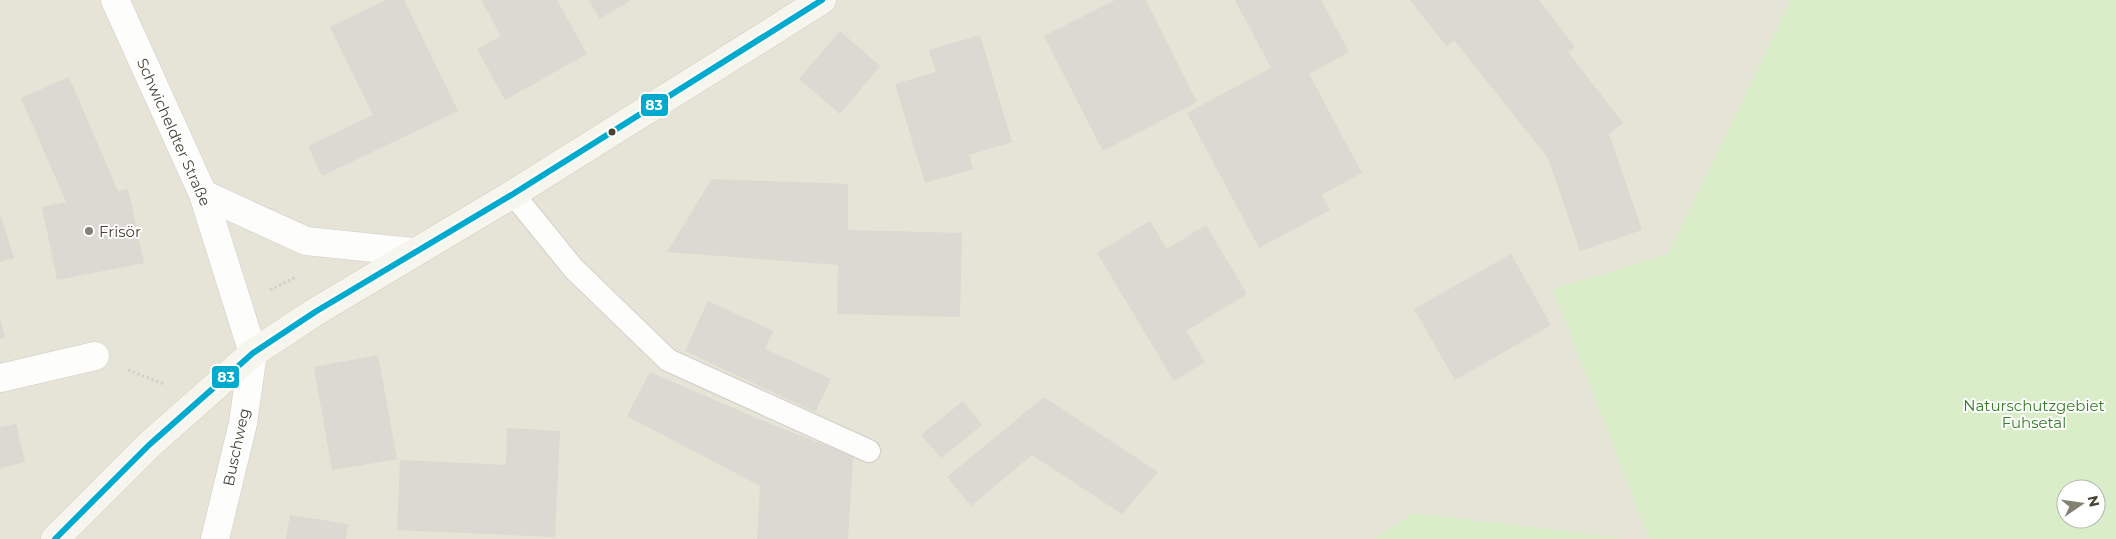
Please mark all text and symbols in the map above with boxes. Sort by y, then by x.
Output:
street label: Schwicheldter Straße [133,55,215,209]
line badge: 83 [640,93,669,117]
text: 83 [645,96,663,114]
unlabelled marker [607,127,617,137]
place label: Frisör [99,222,141,241]
marker: Frisör [83,225,95,237]
line badge: 83 [211,365,240,389]
text: 83 [217,368,235,386]
park label: Naturschutzgebiet Fuhsetal [1963,396,2105,432]
street label: Buschweg [218,406,254,488]
north arrow [2056,479,2106,529]
text: N [2084,494,2104,509]

